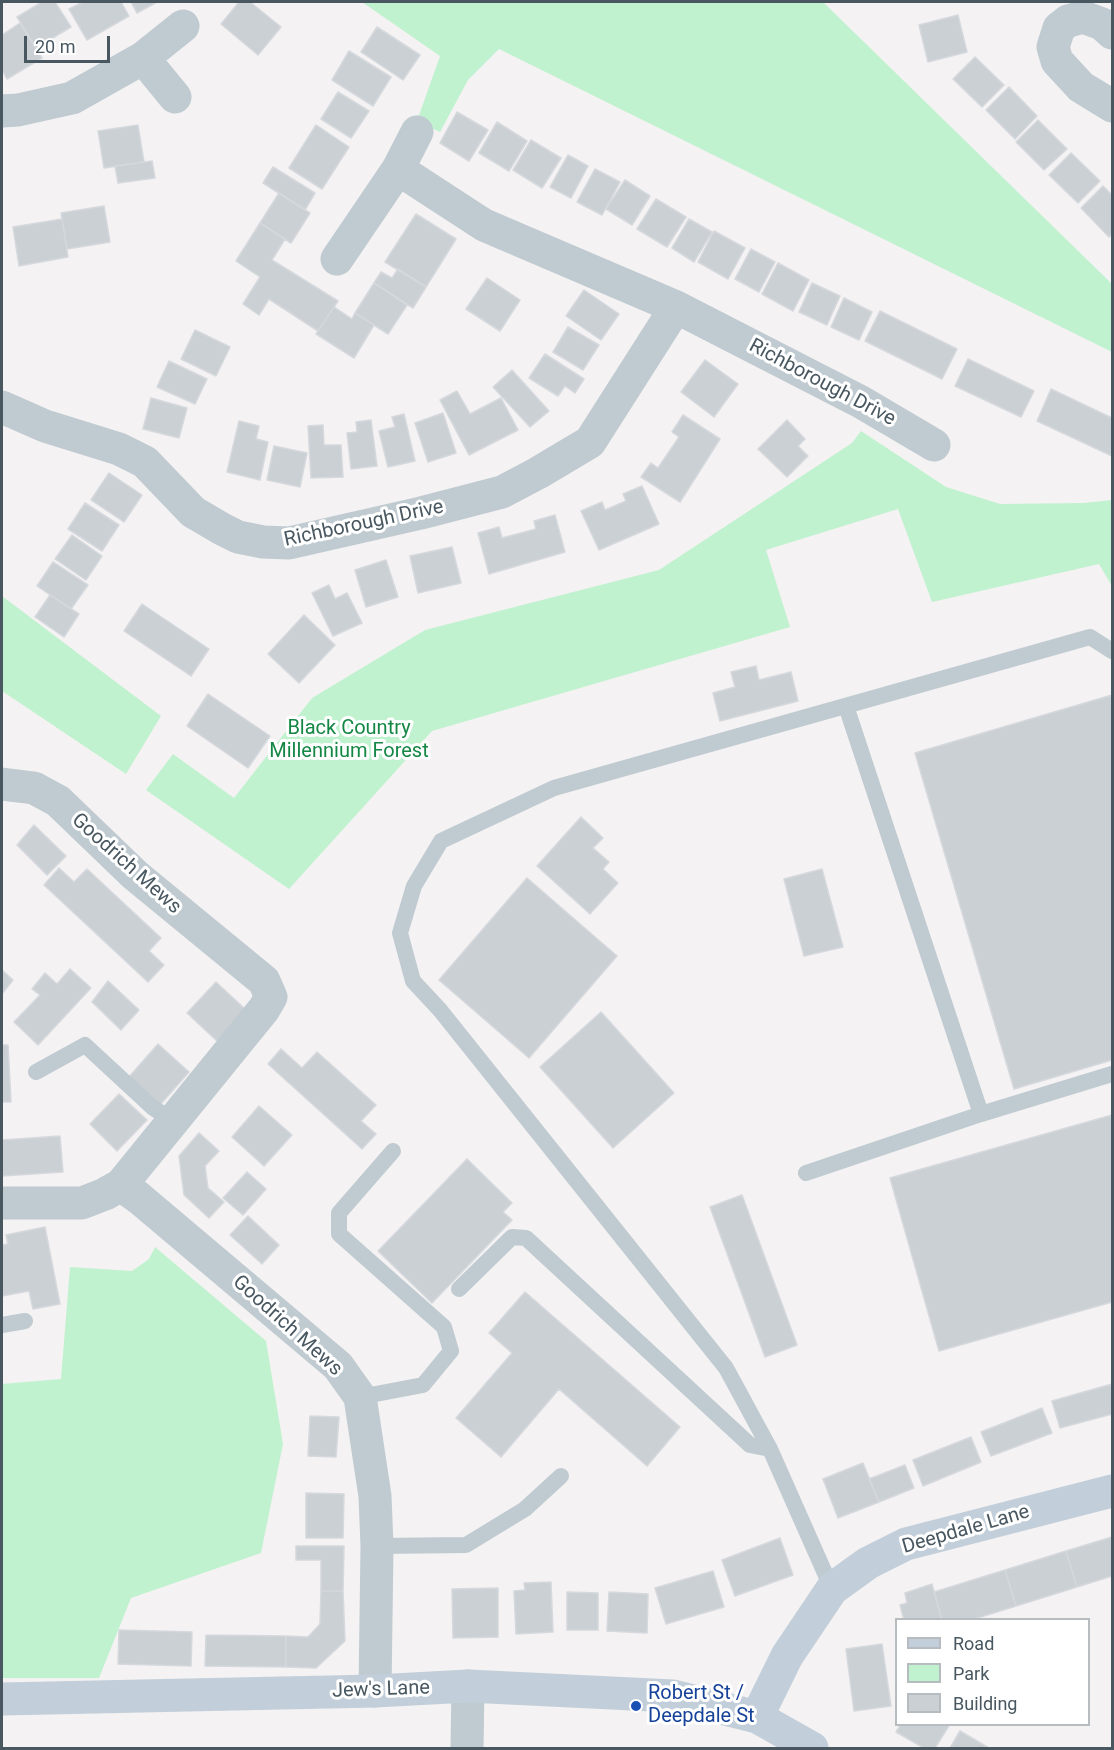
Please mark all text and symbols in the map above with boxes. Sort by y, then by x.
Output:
scale bar [27,24,112,62]
text: 20 m [35,36,75,57]
street label: Richborough Drive [745,334,899,432]
street label: Richborough Drive [282,495,446,553]
park label: Black Country Millennium Forest [269,717,429,764]
street label: Goodrich Mews [66,809,186,919]
street label: Goodrich Mews [227,1271,347,1381]
street label: Deepdale Lane [900,1500,1032,1560]
legend [895,1618,1090,1726]
text: Road [953,1633,994,1654]
text: Park [953,1663,989,1684]
street label: Jew's Lane [332,1676,430,1704]
place label: Robert St / Deepdale St [648,1682,755,1729]
text: Building [953,1693,1017,1714]
marker: Robert St / Deepdale St [629,1699,643,1713]

